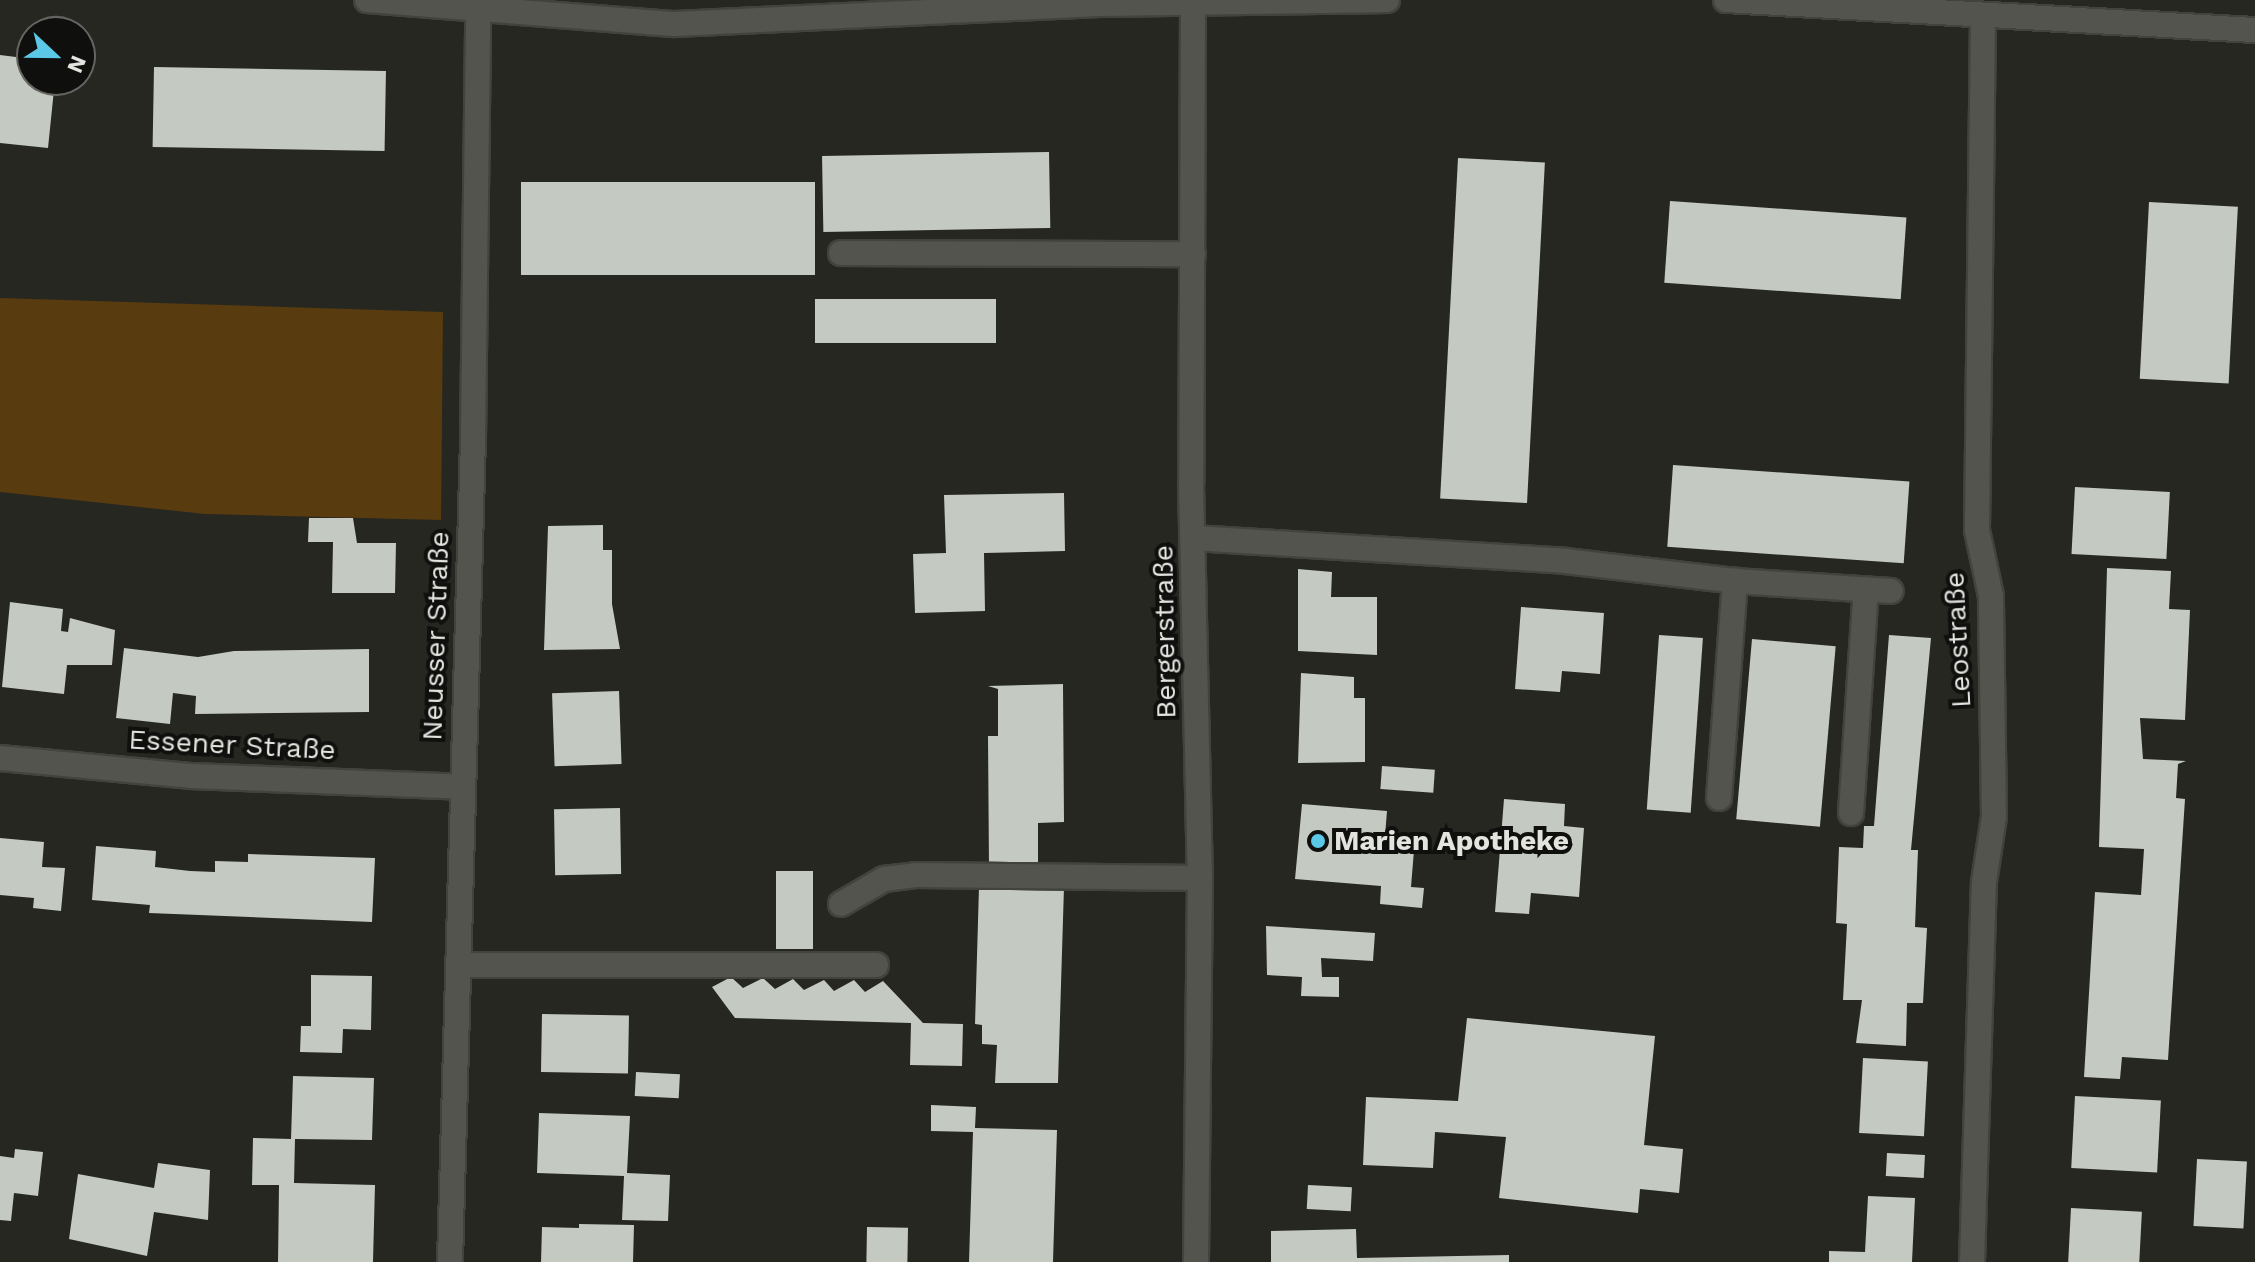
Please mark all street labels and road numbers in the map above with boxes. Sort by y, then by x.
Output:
street label: Neusser Straße [416,530,456,742]
street label: Bergerstraße [1147,545,1183,719]
street label: Leostraße [1938,571,1978,709]
street label: Essener Straße [127,723,337,767]

